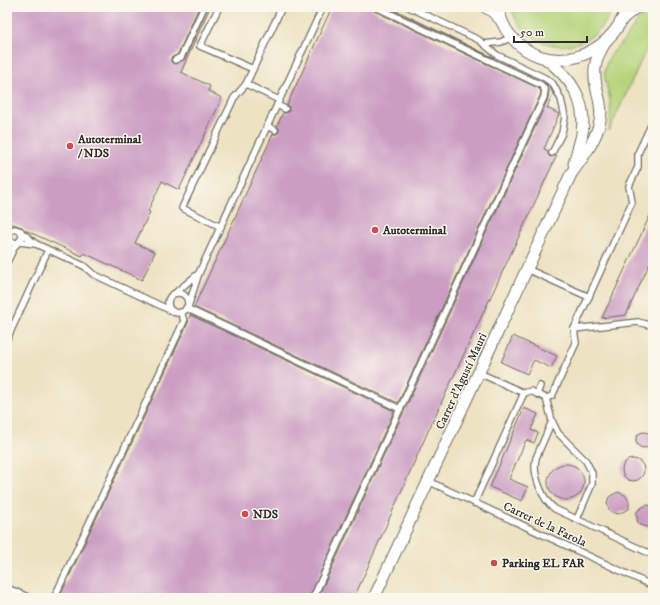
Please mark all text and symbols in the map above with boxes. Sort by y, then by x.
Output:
scale bar [514,18,587,44]
text: 50 m [520,25,544,40]
place label: Autoterminal / NDS [77,132,142,161]
marker: Autoterminal / NDS [65,141,75,151]
place label: Autoterminal [382,223,447,238]
marker: Autoterminal [370,225,380,235]
street label: Carrer d'Agustí Mauri [432,331,490,432]
street label: Carrer de la Farola [501,499,589,551]
place label: NDS [253,507,278,522]
marker: NDS [240,509,250,519]
place label: Parking EL FAR [502,556,586,571]
marker: Parking EL FAR [489,558,499,568]

